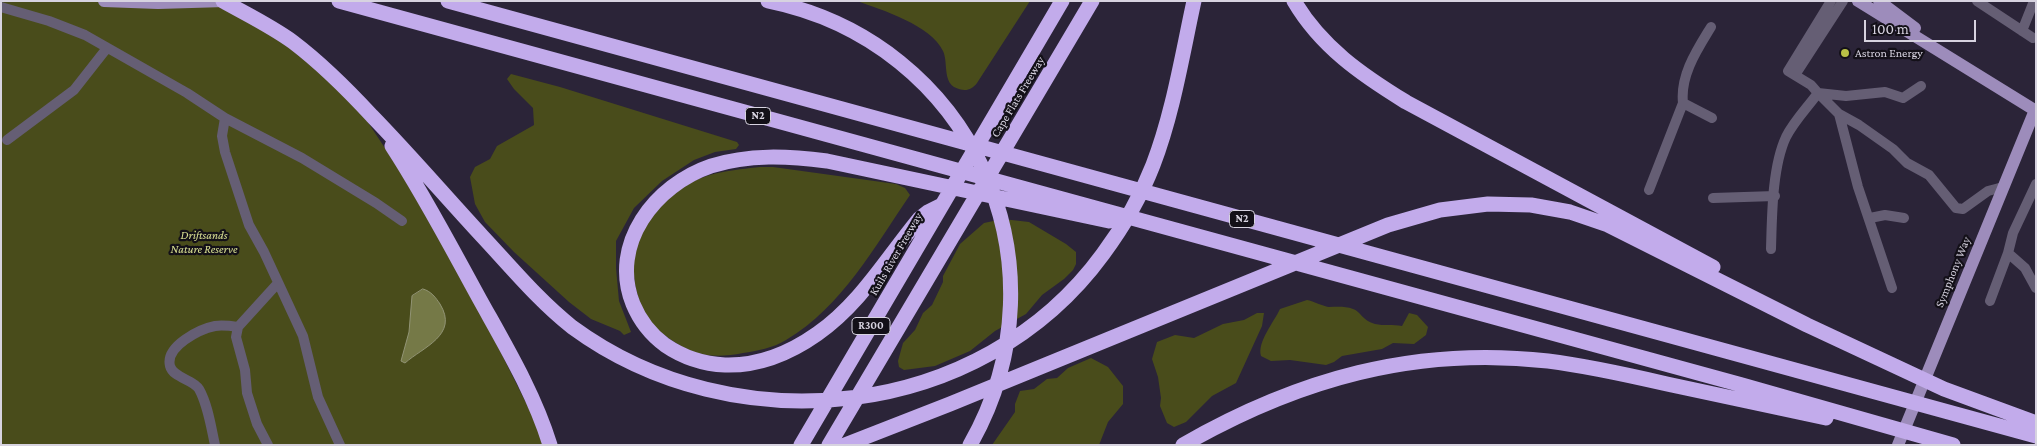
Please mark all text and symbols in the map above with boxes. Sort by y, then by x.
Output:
scale bar [1867,10,1980,42]
text: 100 m [1872,21,1909,37]
place label: Astron Energy [1855,46,1923,60]
marker: Astron Energy [1839,47,1851,59]
street label: Cape Flats Freeway [988,54,1048,140]
road number: N2 [746,108,770,124]
street label: Kuils River Freeway [866,210,926,298]
road number: N2 [1230,210,1254,228]
park label: Driftsands Nature Reserve [170,228,238,256]
street label: Symphony Way [1932,235,1974,309]
road number: R300 [852,318,890,334]

